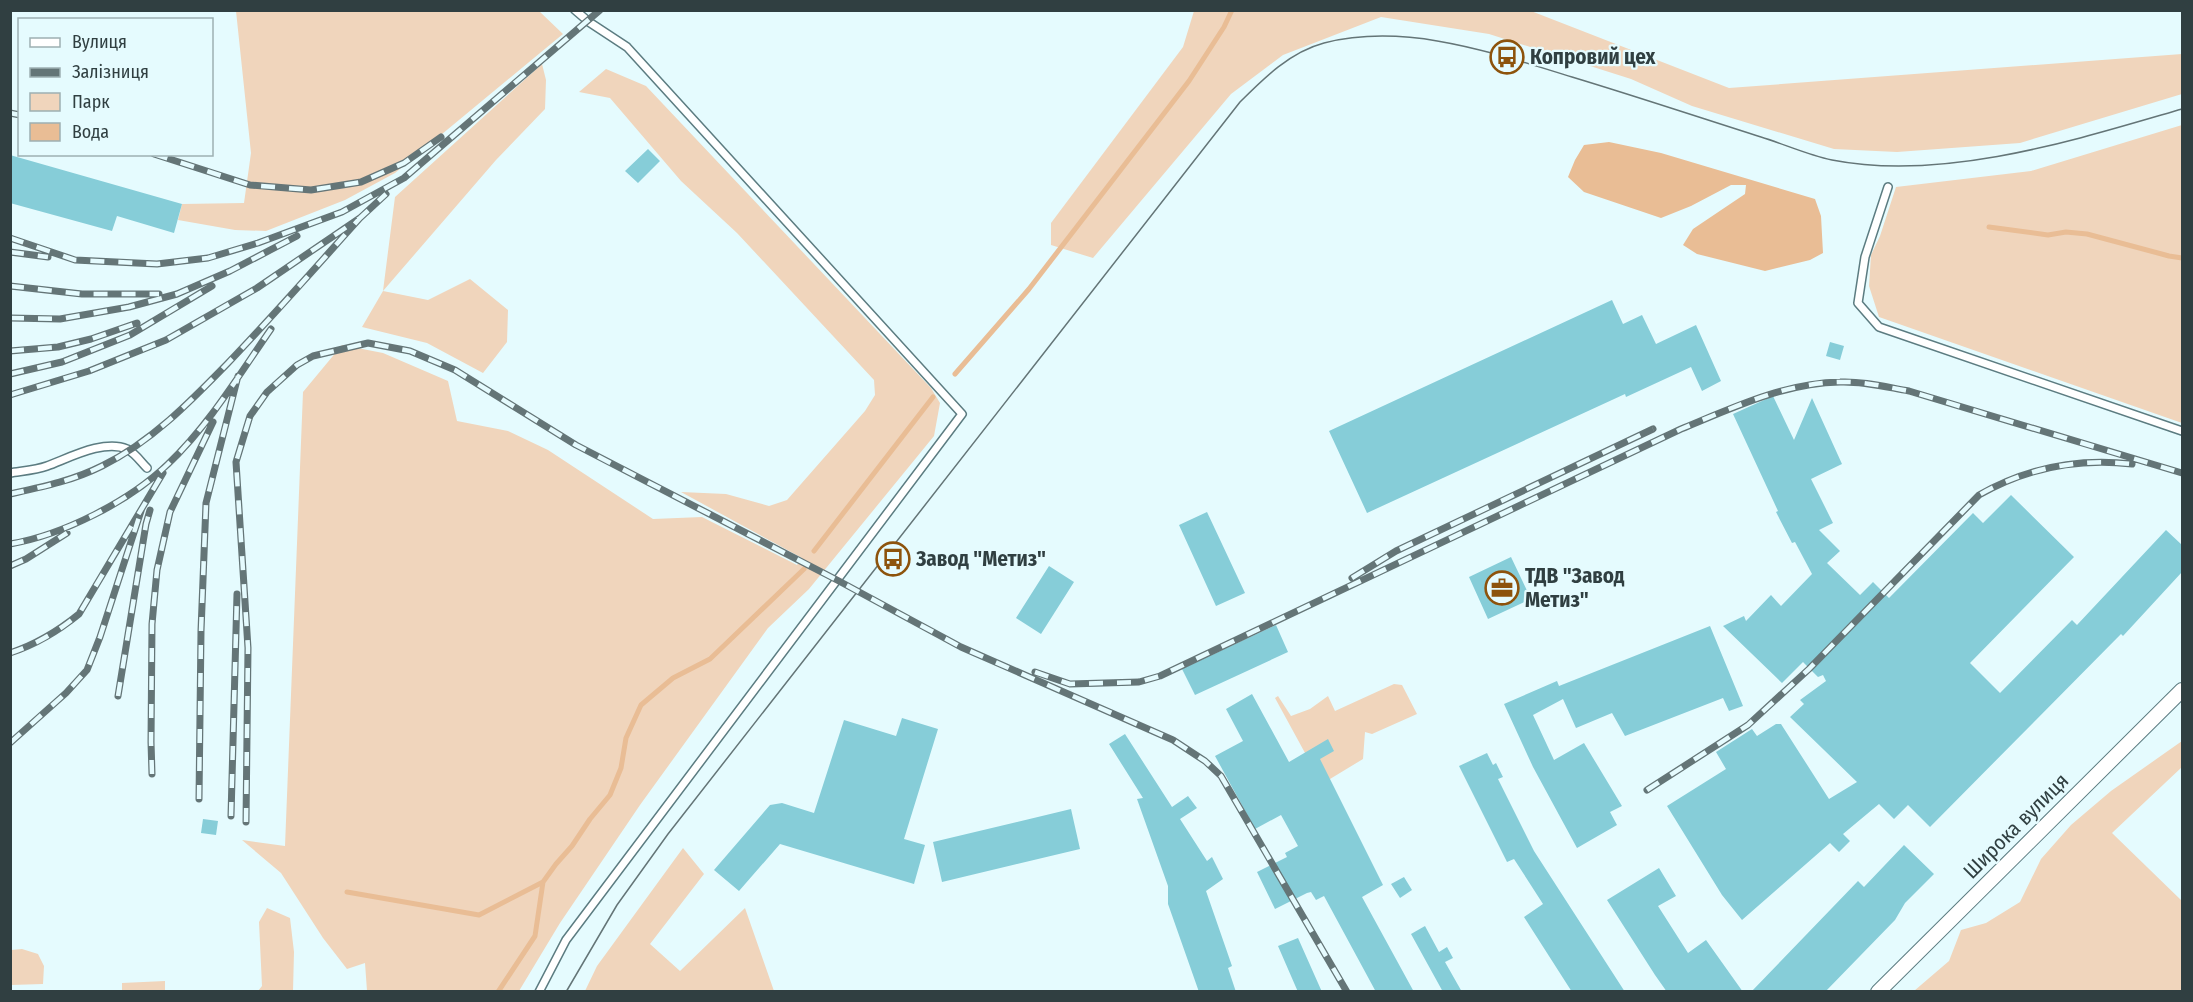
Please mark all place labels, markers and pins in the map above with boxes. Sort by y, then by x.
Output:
bus stop icon: Копровий цех [1489,39,1525,75]
place label: Копровий цех [1530,44,1657,70]
bus stop icon: Завод "Метиз" [875,541,911,577]
place label: Завод "Метиз" [915,546,1046,572]
place label: ТДВ "Завод Метиз" [1525,563,1625,613]
office icon: ТДВ "Завод Метиз" [1484,570,1520,606]

